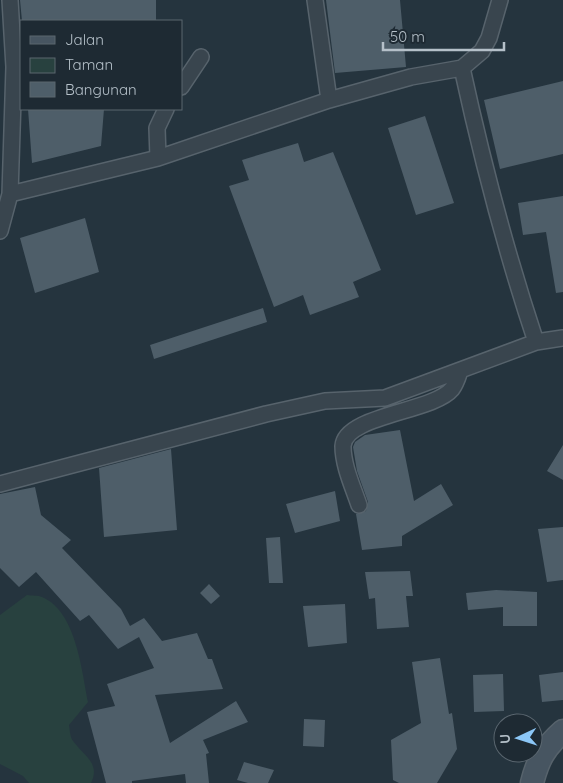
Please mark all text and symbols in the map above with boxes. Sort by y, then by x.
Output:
legend [20,20,182,110]
scale bar [383,20,504,52]
text: 50 m [390,27,425,46]
text: Jalan [65,30,104,49]
text: Taman [65,55,113,74]
text: Bangunan [65,80,137,99]
north arrow [493,713,543,763]
text: U [496,733,514,744]

